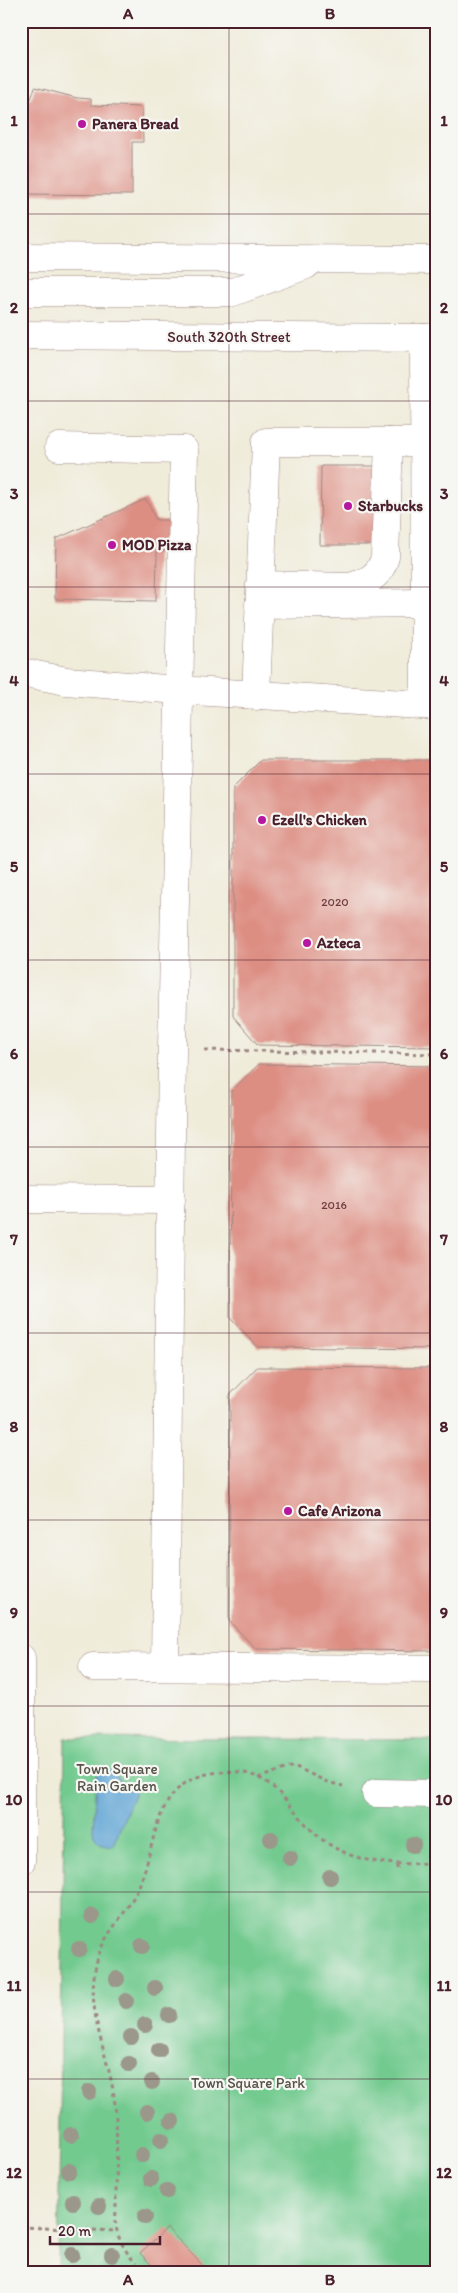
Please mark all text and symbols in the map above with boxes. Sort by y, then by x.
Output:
text: A [122,4,134,23]
text: B [325,4,336,23]
text: 1 [10,111,18,130]
text: 1 [440,111,448,130]
place label: Panera Bread [92,115,179,133]
marker: Panera Bread [76,118,88,130]
text: 2 [10,298,19,317]
text: 2 [440,298,449,317]
street label: South 320th Street [167,328,291,346]
text: 3 [10,484,19,503]
text: 3 [440,484,449,503]
place label: Starbucks [358,497,423,515]
marker: Starbucks [342,500,354,512]
place label: MOD Pizza [122,536,192,554]
marker: MOD Pizza [106,539,118,551]
text: 4 [9,671,19,690]
text: 4 [439,671,449,690]
place label: Ezell's Chicken [272,811,368,829]
marker: Ezell's Chicken [256,814,268,826]
text: 5 [10,857,19,876]
text: 5 [440,857,449,876]
house number: 2020 [321,895,349,909]
place label: Azteca [316,934,361,952]
marker: Azteca [301,937,313,949]
text: 6 [10,1044,19,1063]
text: 6 [440,1044,449,1063]
house number: 2016 [321,1198,347,1212]
text: 7 [9,1230,18,1249]
text: 7 [439,1230,448,1249]
text: 8 [10,1417,19,1436]
text: 8 [440,1417,449,1436]
place label: Cafe Arizona [298,1502,382,1520]
marker: Cafe Arizona [282,1505,294,1517]
text: 9 [10,1603,18,1622]
text: 9 [440,1603,448,1622]
park label: Town Square Rain Garden [76,1760,158,1795]
text: 10 [5,1790,23,1809]
text: 10 [435,1790,453,1809]
text: 11 [7,1976,22,1995]
text: 11 [437,1976,452,1995]
park label: Town Square Park [191,2074,305,2092]
text: 12 [6,2163,23,2182]
text: 12 [436,2163,453,2182]
scale bar [50,2213,160,2245]
text: 20 m [58,2222,92,2240]
text: A [122,2270,134,2289]
text: B [325,2270,336,2289]

